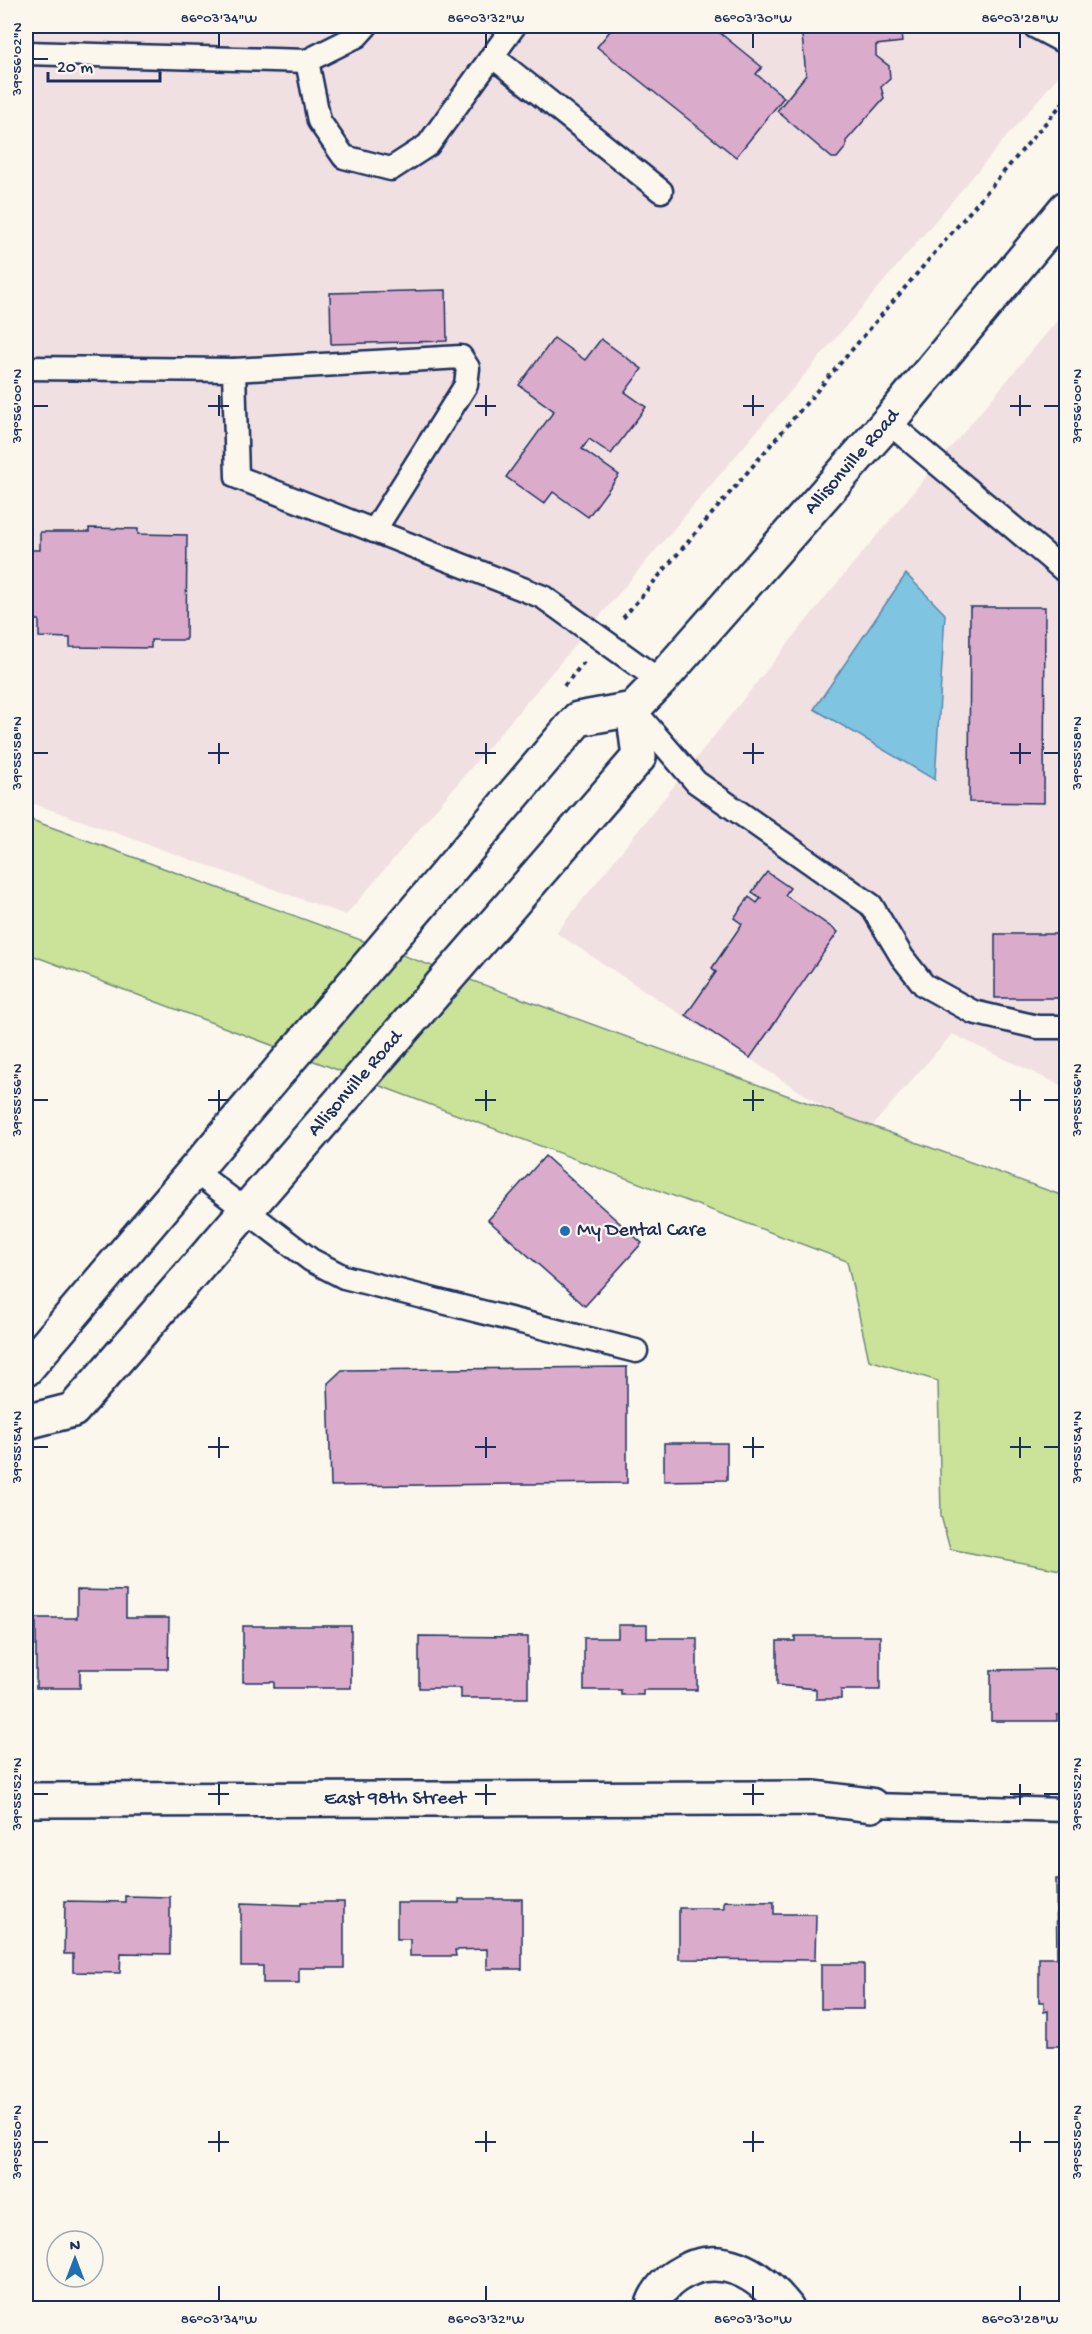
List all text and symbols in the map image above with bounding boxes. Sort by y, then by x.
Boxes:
text: 86°03'34"W [181,10,258,28]
text: 86°03'32"W [448,10,525,28]
text: 86°03'30"W [714,10,792,28]
text: 86°03'28"W [981,10,1059,28]
text: 39°56'02"N [9,22,27,97]
scale bar [48,45,160,83]
text: 20 m [57,58,93,79]
text: 39°56'00"N [9,369,27,444]
text: 39°56'00"N [1069,369,1087,444]
street label: Allisonville Road [800,403,907,520]
text: 39°55'58"N [9,716,27,791]
text: 39°55'58"N [1069,716,1087,791]
street label: Allisonville Road [303,1024,409,1142]
text: 39°55'56"N [9,1063,27,1138]
text: 39°55'56"N [1069,1063,1087,1138]
place label: My Dental Care [577,1220,707,1243]
marker: My Dental Care [558,1224,572,1238]
text: 39°55'54"N [9,1410,27,1484]
text: 39°55'54"N [1069,1410,1087,1484]
text: 39°55'52"N [9,1757,27,1831]
text: 39°55'52"N [1069,1757,1087,1831]
street label: East 98th Street [324,1787,468,1811]
text: 39°55'50"N [9,2105,27,2180]
text: 39°55'50"N [1069,2105,1087,2180]
north arrow [45,2229,105,2289]
text: N [70,2238,81,2257]
text: 86°03'34"W [181,2311,258,2329]
text: 86°03'32"W [448,2311,525,2329]
text: 86°03'30"W [714,2311,792,2329]
text: 86°03'28"W [981,2311,1059,2329]

